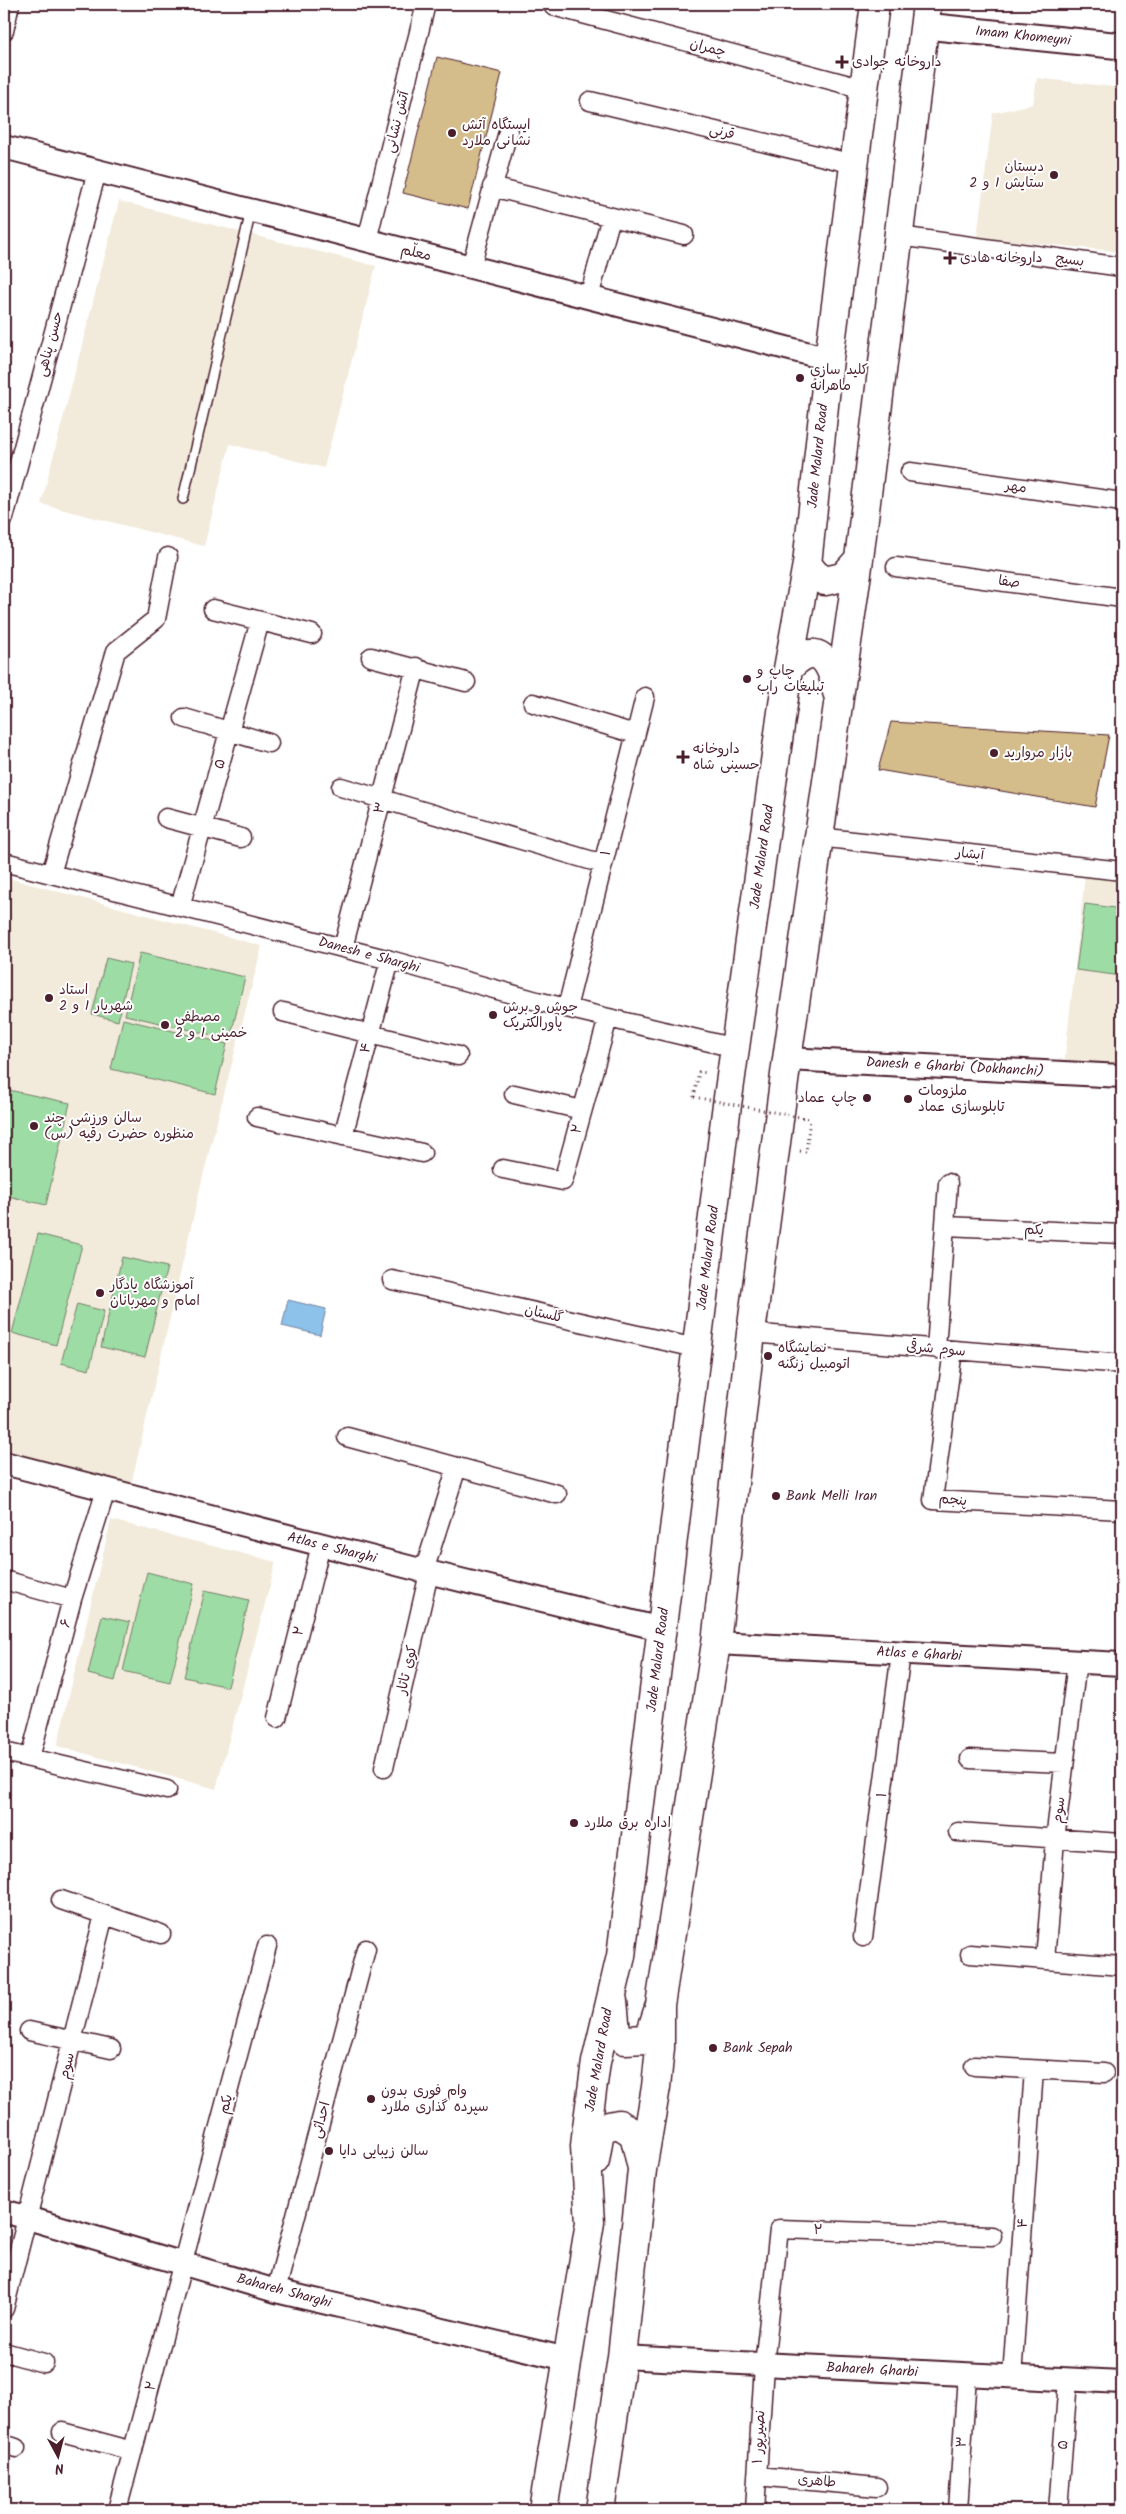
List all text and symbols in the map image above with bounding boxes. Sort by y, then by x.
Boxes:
street label: Imam Khomeyni [974,20,1072,52]
street label: چمران [688,33,728,63]
place label: داروخانه جوادی [852,51,941,73]
marker: داروخانه جوادی [836,56,848,68]
street label: آتش نشانی [379,88,415,155]
place label: ایستگاه آتش نشانی ملارد [462,114,531,152]
street label: قرنی [707,118,737,146]
marker: ایستگاه آتش نشانی ملارد [446,127,458,139]
place label: دبستان ستایش 1 و 2 [969,156,1044,194]
marker: دبستان ستایش 1 و 2 [1048,169,1060,181]
street label: معلّم [398,239,434,267]
place label: داروخانه هادی [960,247,1042,269]
street label: بسیج [1054,247,1086,273]
marker: داروخانه هادی [944,252,956,264]
street label: حسن پناهی [31,309,69,379]
place label: کلید سازی ماهرانه [810,359,868,397]
marker: کلید سازی ماهرانه [794,372,806,384]
street label: Jade Malard Road [802,402,835,509]
street label: مهر [1003,474,1028,499]
street label: صفا [997,570,1021,594]
place label: چاپ و تبلیغات راب [756,660,825,698]
marker: چاپ و تبلیغات راب [741,673,753,685]
place label: داروخانه حسینی شاه [693,738,760,776]
place label: بازار مروارید [1004,742,1072,764]
marker: بازار مروارید [988,747,1000,759]
marker: داروخانه حسینی شاه [677,751,689,763]
street label: ۵ [208,756,232,772]
street label: ۳ [368,800,392,816]
street label: Jade Malard Road [744,803,780,910]
street label: آبشار [954,841,986,866]
street label: ۱ [595,848,617,858]
street label: Danesh e Sharghi [316,931,423,979]
place label: استاد شهریار 1 و 2 [59,979,133,1017]
marker: استاد شهریار 1 و 2 [43,992,55,1004]
place label: جوش و برش پاورالکتریک [503,996,578,1034]
place label: مصطفی خمینی 1 و 2 [175,1006,247,1044]
marker: جوش و برش پاورالکتریک [487,1009,499,1021]
marker: مصطفی خمینی 1 و 2 [159,1019,171,1031]
street label: ۴ [354,1040,378,1056]
street label: Danesh e Gharbi (Dokhanchi) [865,1051,1045,1083]
place label: ملزومات تابلوسازی عماد [918,1080,1006,1118]
place label: چاپ عماد [798,1087,857,1109]
marker: چاپ عماد [861,1092,873,1104]
marker: ملزومات تابلوسازی عماد [902,1093,914,1105]
place label: سالن ورزشی چند منظوره حضرت رقیه (س) [44,1107,194,1145]
marker: سالن ورزشی چند منظوره حضرت رقیه (س) [28,1120,40,1132]
street label: ۲ [565,1122,589,1136]
street label: Jade Malard Road [691,1204,725,1311]
street label: یکم [1024,1218,1044,1242]
place label: آموزشگاه یادگار امام و مهربانان [109,1274,200,1312]
marker: آموزشگاه یادگار امام و مهربانان [94,1287,106,1299]
street label: گلستان [522,1299,566,1329]
street label: سوم شرقی [905,1335,967,1363]
place label: نمایشگاه اتومبیل زنگنه [778,1337,850,1375]
marker: نمایشگاه اتومبیل زنگنه [762,1350,774,1362]
place label: Bank Melli Iran [786,1485,877,1507]
street label: پنجم [938,1488,968,1512]
marker: Bank Melli Iran [770,1490,782,1502]
street label: Atlas e Sharghi [285,1526,379,1570]
street label: Jade Malard Road [641,1606,675,1713]
street label: ۶ [54,1616,78,1630]
street label: ۲ [287,1624,311,1638]
street label: Atlas e Gharbi [876,1641,963,1667]
street label: کوی تاتار [390,1643,423,1698]
street label: ۱ [871,1791,893,1799]
street label: سوم [1046,1795,1072,1825]
place label: اداره برق ملارد [584,1812,671,1834]
marker: اداره برق ملارد [568,1817,580,1829]
street label: Jade Malard Road [579,2005,619,2114]
place label: Bank Sepah [723,2037,793,2059]
marker: Bank Sepah [707,2042,719,2054]
street label: سوم [53,2050,81,2082]
place label: وام فوری بدون سپرده گذاری ملارد [381,2080,489,2118]
street label: یکم [213,2092,239,2116]
marker: وام فوری بدون سپرده گذاری ملارد [365,2093,377,2105]
street label: احداثی [306,2099,336,2141]
place label: سالن زیبایی دایا [339,2140,428,2162]
marker: سالن زیبایی دایا [323,2145,335,2157]
street label: ۴ [1012,2217,1034,2229]
street label: ۲ [813,2219,823,2241]
street label: Bahareh Sharghi [234,2268,334,2314]
street label: Bahareh Gharbi [826,2357,919,2383]
street label: ۲ [139,2379,163,2393]
street label: نصیرپور ۱ [747,2410,771,2464]
north arrow [32,2432,82,2482]
street label: ۳ [951,2436,973,2448]
street label: ۵ [1052,2439,1074,2451]
text: N [54,2456,65,2479]
street label: طاهری [797,2468,837,2494]

